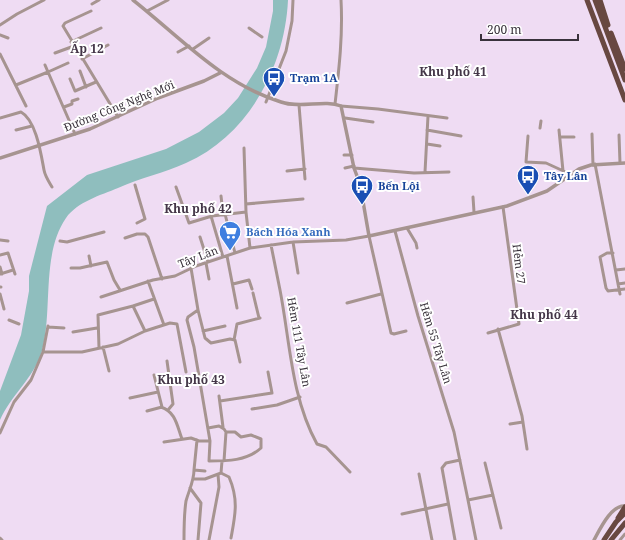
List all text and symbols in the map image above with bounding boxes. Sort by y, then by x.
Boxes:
scale bar [481,16,578,42]
text: 200 m [487,21,522,38]
district label: Ấp 12 [70,40,104,57]
district label: Khu phố 41 [419,63,487,80]
bus stop icon: Trạm 1A [261,65,287,98]
place label: Trạm 1A [290,70,338,85]
street label: Đường Công Nghệ Mới [61,76,177,135]
bus stop icon: Tây Lân [515,163,541,196]
place label: Tây Lân [544,168,588,183]
bus stop icon: Bến Lội [349,173,375,206]
place label: Bến Lội [378,178,420,193]
district label: Khu phố 42 [164,200,232,217]
supermarket icon: Bách Hóa Xanh [217,219,243,252]
place label: Bách Hóa Xanh [246,224,331,239]
street label: Tây Lân [176,242,220,271]
street label: Hẻm 27 [510,243,529,285]
street label: Hẻm 111 Tây Lân [284,296,315,388]
street label: Hẻm 55 Tây Lân [417,300,456,386]
district label: Khu phố 44 [510,306,578,323]
district label: Khu phố 43 [157,371,225,388]

